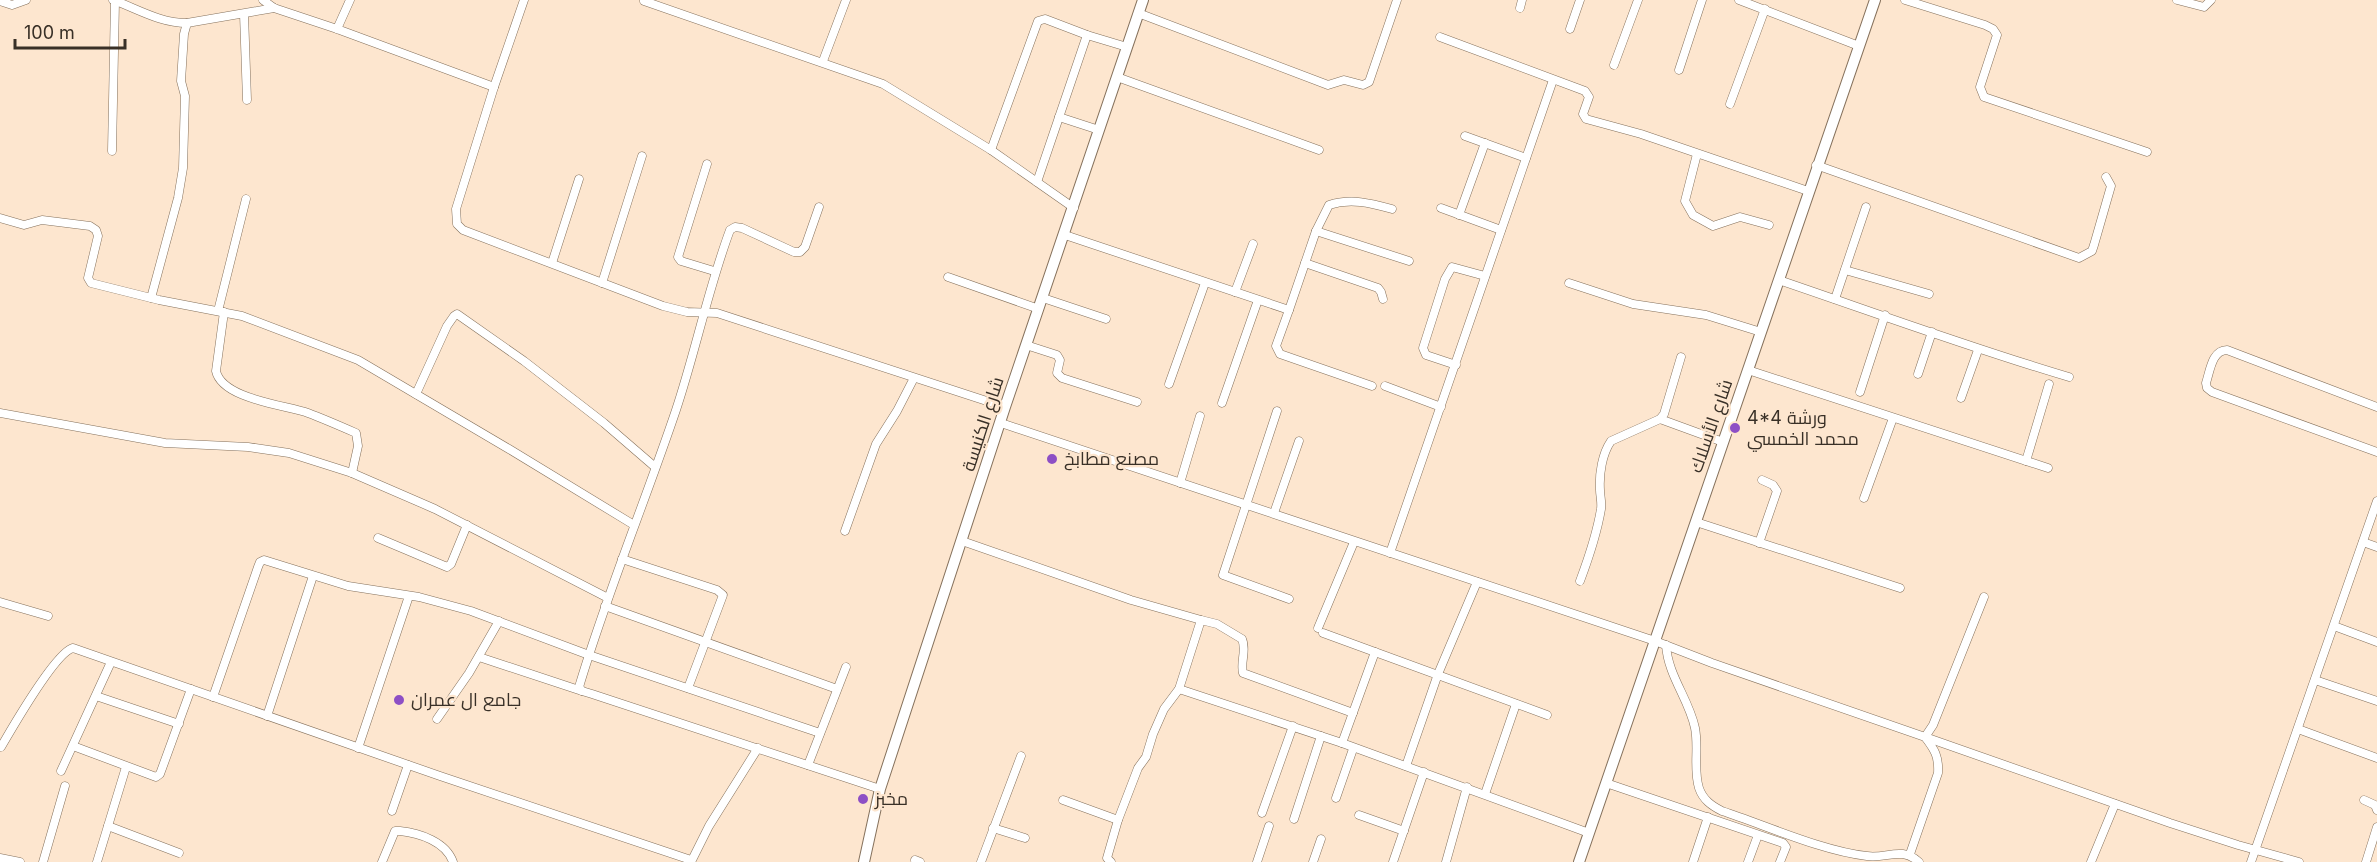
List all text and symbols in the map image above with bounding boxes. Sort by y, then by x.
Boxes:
scale bar [15,12,124,50]
text: 100 m [24,22,75,43]
street label: شارع الكنيسة [957,374,1010,474]
street label: شارع الأسلاك [1685,376,1738,476]
place label: 4*4 ورشة محمد الخمسي [1747,407,1859,452]
marker: 4*4 ورشة محمد الخمسي [1728,421,1742,435]
place label: مصنع مطابخ [1064,448,1159,471]
marker: مصنع مطابخ [1045,452,1059,466]
place label: جامع ال عمران [411,689,521,712]
marker: جامع ال عمران [392,693,406,707]
place label: مخبز [874,788,908,810]
marker: مخبز [856,792,870,806]

